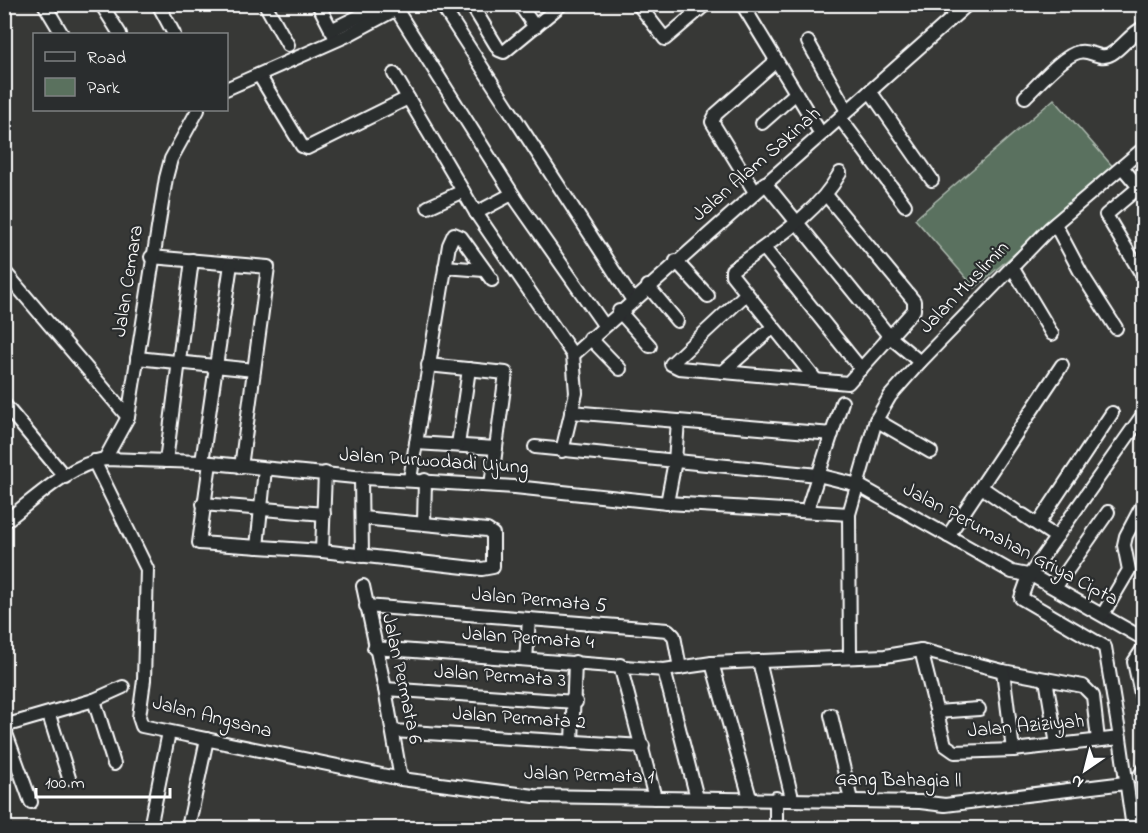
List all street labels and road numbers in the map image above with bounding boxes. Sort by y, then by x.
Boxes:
street label: Jalan Alam Sakinah [686,101,828,229]
street label: Jalan Cemara [106,223,152,339]
street label: Jalan Muslimin [913,235,1017,341]
street label: Jalan Purwodadi Ujung [338,441,530,484]
street label: Jalan Perumahan Griya Cipta [897,476,1123,614]
street label: Jalan Permata 5 [470,581,608,621]
street label: Jalan Permata 6 [373,611,429,747]
street label: Jalan Permata 4 [461,620,595,658]
street label: Jalan Permata 3 [433,658,567,696]
street label: Jalan Angsana [149,689,275,748]
street label: Jalan Permata 2 [451,700,587,738]
street label: Jalan Aziziyah [966,707,1086,747]
street label: Jalan Permata 1 [523,759,655,793]
street label: Gang Bahagia ll [834,765,962,798]

